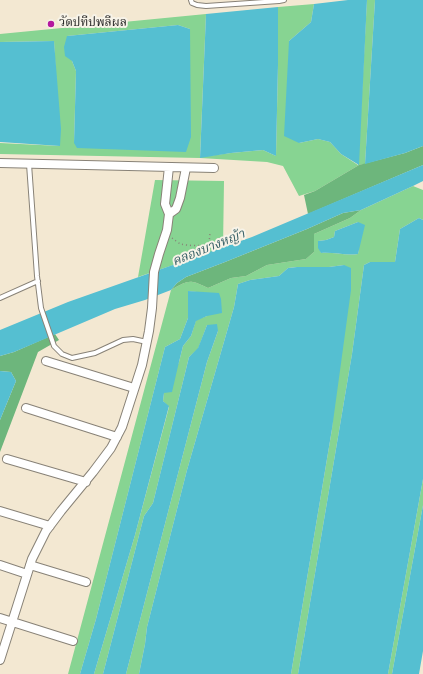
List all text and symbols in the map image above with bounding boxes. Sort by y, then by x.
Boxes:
place label: วัดปทีปพลีผล [59,17,127,31]
marker: วัดปทีปพลีผล [46,19,56,29]
water label: คลองบางหญ้า [170,227,248,271]

